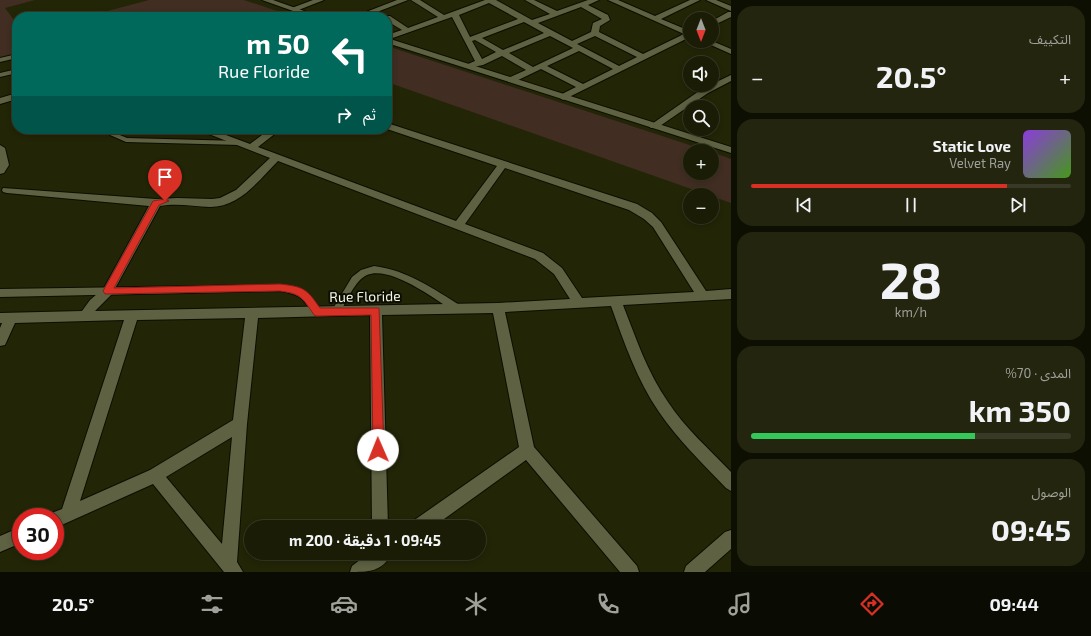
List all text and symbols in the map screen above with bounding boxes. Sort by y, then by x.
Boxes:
north arrow [683,12,719,48]
map controls [683,12,719,224]
text: 50 m [246,26,310,60]
icon: left [324,28,376,80]
text: التكييف [1029,31,1071,47]
button: sound [683,56,719,92]
text: 20.5° [876,58,947,94]
text: Rue Floride [218,60,310,82]
text: − [751,64,764,90]
text: + [1059,64,1071,90]
button: search [683,100,719,136]
icon: right [333,104,355,126]
text: ثم [363,105,376,123]
text: Static Love [933,137,1011,155]
button: + [683,144,719,180]
text: Velvet Ray [949,155,1011,171]
pin [148,160,182,201]
icon: arrive [154,166,176,188]
button: − [683,188,719,224]
icon: previous [793,194,815,216]
icon: pause [900,194,922,216]
icon: next [1007,194,1029,216]
text: 28 [880,247,942,309]
street label: Rue Floride [329,287,401,305]
text: km/h [895,304,927,320]
text: المدى · 70% [1005,365,1071,381]
text: 350 km [969,392,1071,428]
position arrow [357,429,399,471]
text: الوصول [1031,484,1071,500]
speed limit sign: 30 [12,508,64,560]
text: 09:45 [991,511,1071,547]
text: 09:45 · 1 دقيقة · 200 m [289,531,441,549]
icon: filters [198,590,226,618]
icon: car [330,590,358,618]
icon: climate [462,590,490,618]
icon: phone [594,590,622,618]
icon: music [726,590,754,618]
icon: directions [858,590,886,618]
text: 20.5° [52,593,94,615]
text: 09:44 [990,593,1039,615]

